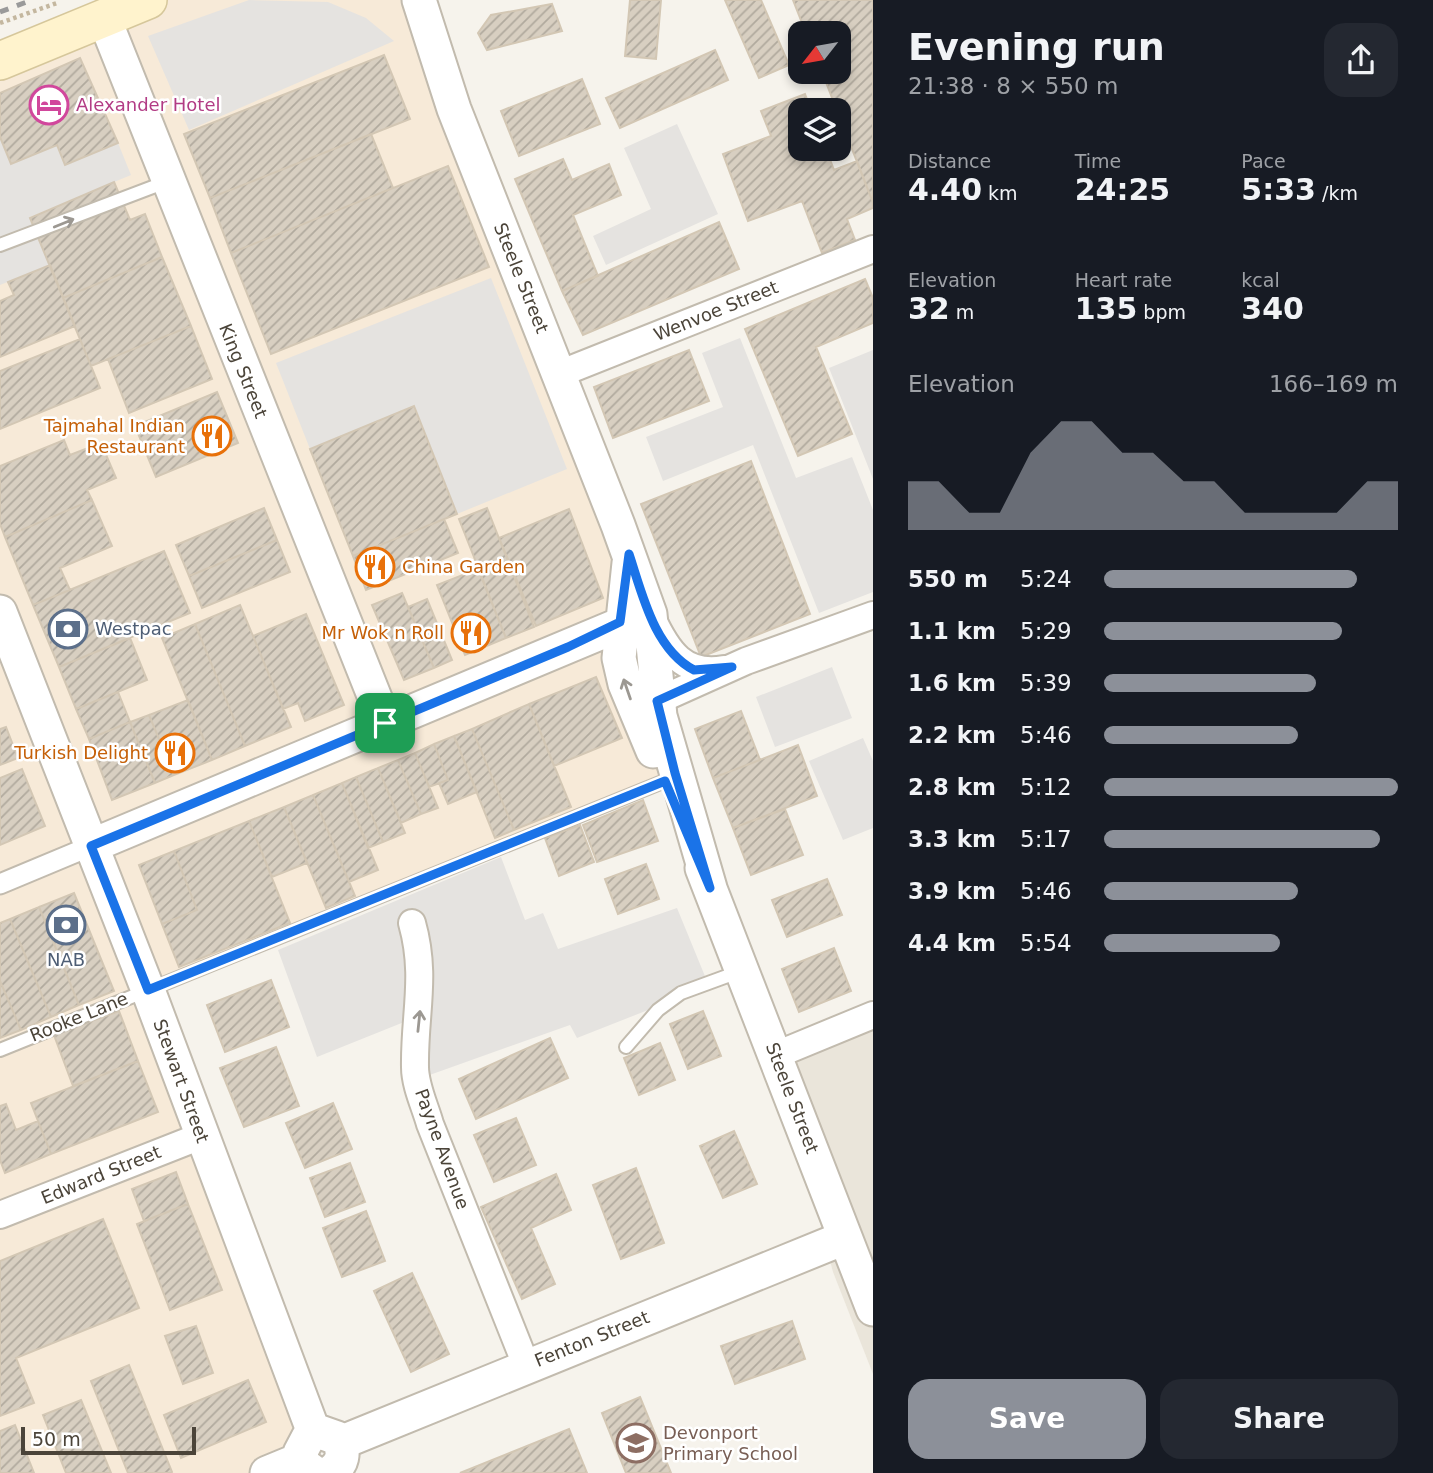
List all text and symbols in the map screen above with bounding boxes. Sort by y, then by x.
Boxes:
north arrow [788,21,850,84]
map controls [788,21,851,161]
button: share [1324,23,1398,97]
text: Evening run [908,25,1165,69]
text: 21:38 · 8 × 550 m [908,73,1118,99]
hotel icon: Alexander Hotel [28,84,70,126]
place label: Alexander Hotel [76,94,220,115]
button: layers [788,98,851,161]
text: Distance [908,150,991,172]
text: Time [1075,150,1121,172]
text: Pace [1241,150,1286,172]
text: 4.40 [908,172,982,207]
text: 24:25 [1075,172,1170,207]
text: 5:33 [1241,172,1316,207]
text: km [982,182,1018,204]
text: /km [1316,182,1358,204]
one-way arrow [53,216,75,229]
street label: Steele Street [490,220,553,336]
text: Elevation [908,269,996,291]
text: Heart rate [1075,269,1172,291]
text: kcal [1241,269,1280,291]
street label: Wenvoe Street [651,276,781,345]
text: 32 [908,291,950,326]
text: 135 [1075,291,1137,326]
text: 340 [1241,291,1304,326]
text: m [950,301,974,323]
text: bpm [1137,301,1186,323]
street label: King Street [215,320,272,421]
text: Elevation [908,371,1015,397]
text: 166–169 m [1269,371,1398,397]
place label: Tajmahal Indian Restaurant [43,415,185,457]
restaurant icon: Tajmahal Indian Restaurant [191,415,233,457]
restaurant icon: China Garden [354,546,396,588]
place label: China Garden [402,556,525,577]
text: 550 m [908,566,988,592]
text: 5:24 [1020,566,1072,592]
bank icon: Westpac [47,608,89,650]
restaurant icon: Mr Wok n Roll [450,612,492,654]
place label: Westpac [95,618,172,639]
text: 1.1 km [908,618,996,644]
text: 5:29 [1020,618,1072,644]
place label: Mr Wok n Roll [322,622,444,643]
text: 1.6 km [908,670,996,696]
text: 5:39 [1020,670,1072,696]
one-way arrow [620,678,632,700]
pin [355,693,415,753]
icon: arrive [366,704,404,742]
text: 2.2 km [908,722,996,748]
text: 5:46 [1020,722,1072,748]
restaurant icon: Turkish Delight [154,732,196,774]
place label: Turkish Delight [13,742,148,763]
text: 2.8 km [908,774,996,800]
text: 5:12 [1020,774,1072,800]
text: 3.3 km [908,826,996,852]
text: 5:17 [1020,826,1072,852]
text: 3.9 km [908,878,996,904]
text: 5:46 [1020,878,1072,904]
bank icon: NAB [45,904,87,946]
text: 4.4 km [908,930,996,956]
text: 5:54 [1020,930,1072,956]
place label: NAB [47,949,85,970]
street label: Rooke Lane [27,987,131,1046]
one-way arrow [412,1010,425,1033]
street label: Stewart Street [149,1016,214,1146]
street label: Steele Street [762,1039,823,1156]
street label: Payne Avenue [411,1086,474,1212]
street label: Edward Street [38,1141,164,1208]
street label: Fenton Street [531,1306,652,1371]
button: Save [908,1379,1146,1459]
button: Share [1160,1379,1398,1459]
school or university icon: Devonport Primary School [615,1422,657,1464]
place label: Devonport Primary School [663,1422,798,1464]
scale bar [21,1424,196,1456]
text: 50 m [32,1428,81,1450]

